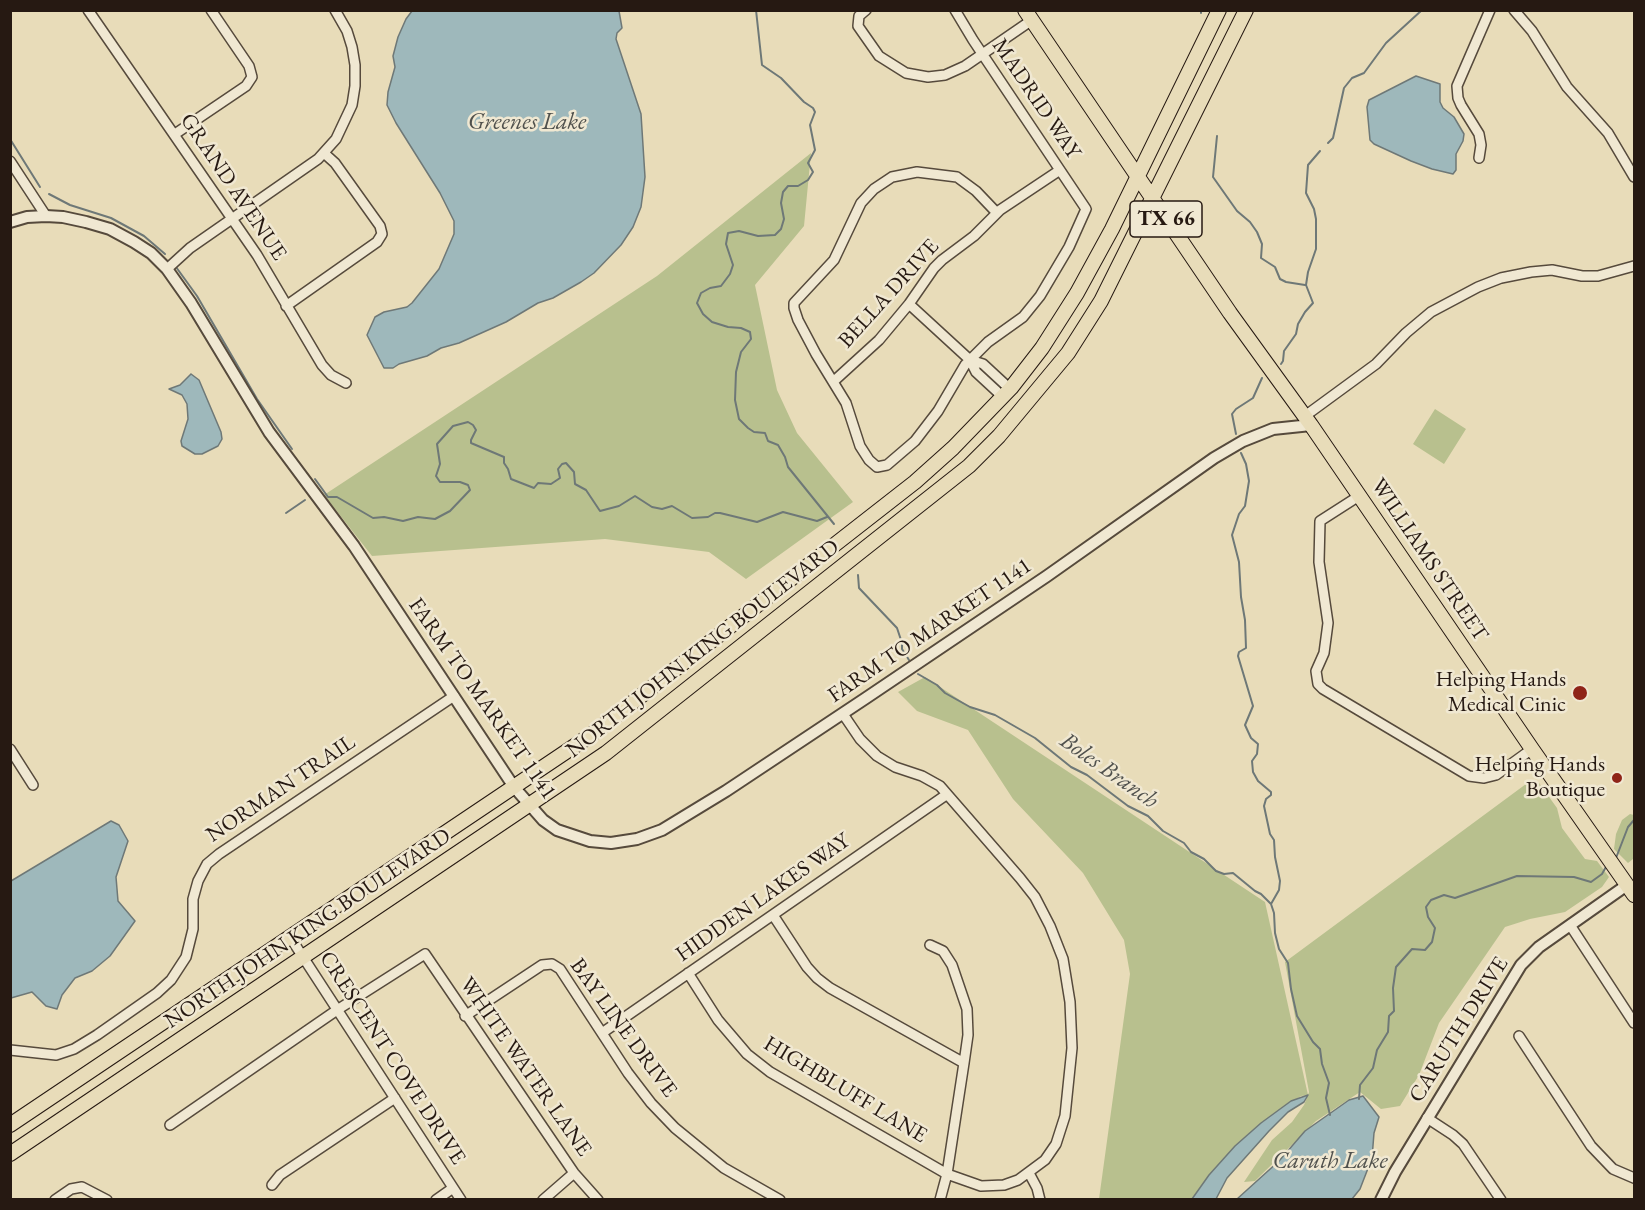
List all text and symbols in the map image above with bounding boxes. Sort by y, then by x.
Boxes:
street label: MADRID WAY [986,34,1086,164]
street label: GRAND AVENUE [174,108,292,266]
water label: Greenes Lake [468,108,586,136]
road number: TX 66 [1130,201,1202,237]
street label: BELLA DRIVE [833,234,945,354]
street label: WILLIAMS STREET [1365,474,1493,646]
street label: NORTH JOHN KING BOULEVARD [561,534,845,764]
street label: FARM TO MARKET 1141 [823,553,1037,709]
street label: FARM TO MARKET 1141 [402,593,562,805]
place label: Helping Hands Medical Cinic [1435,667,1566,718]
marker: Helping Hands Medical Cinic [1571,684,1589,702]
water label: Boles Branch [1054,727,1164,815]
street label: NORMAN TRAIL [202,730,360,848]
place label: Helping Hands Boutique [1474,752,1605,804]
marker: Helping Hands Boutique [1610,771,1624,785]
street label: NORTH JOHN KING BOULEVARD [160,823,456,1035]
street label: HIDDEN LAKES WAY [671,828,855,968]
street label: CRESCENT COVE DRIVE [313,947,471,1169]
street label: CARUTH DRIVE [1404,952,1514,1108]
street label: BAY LINE DRIVE [564,953,682,1103]
street label: WHITE WATER LANE [453,972,597,1162]
street label: HIGHBLUFF LANE [758,1031,932,1149]
water label: Caruth Lake [1272,1147,1388,1175]

